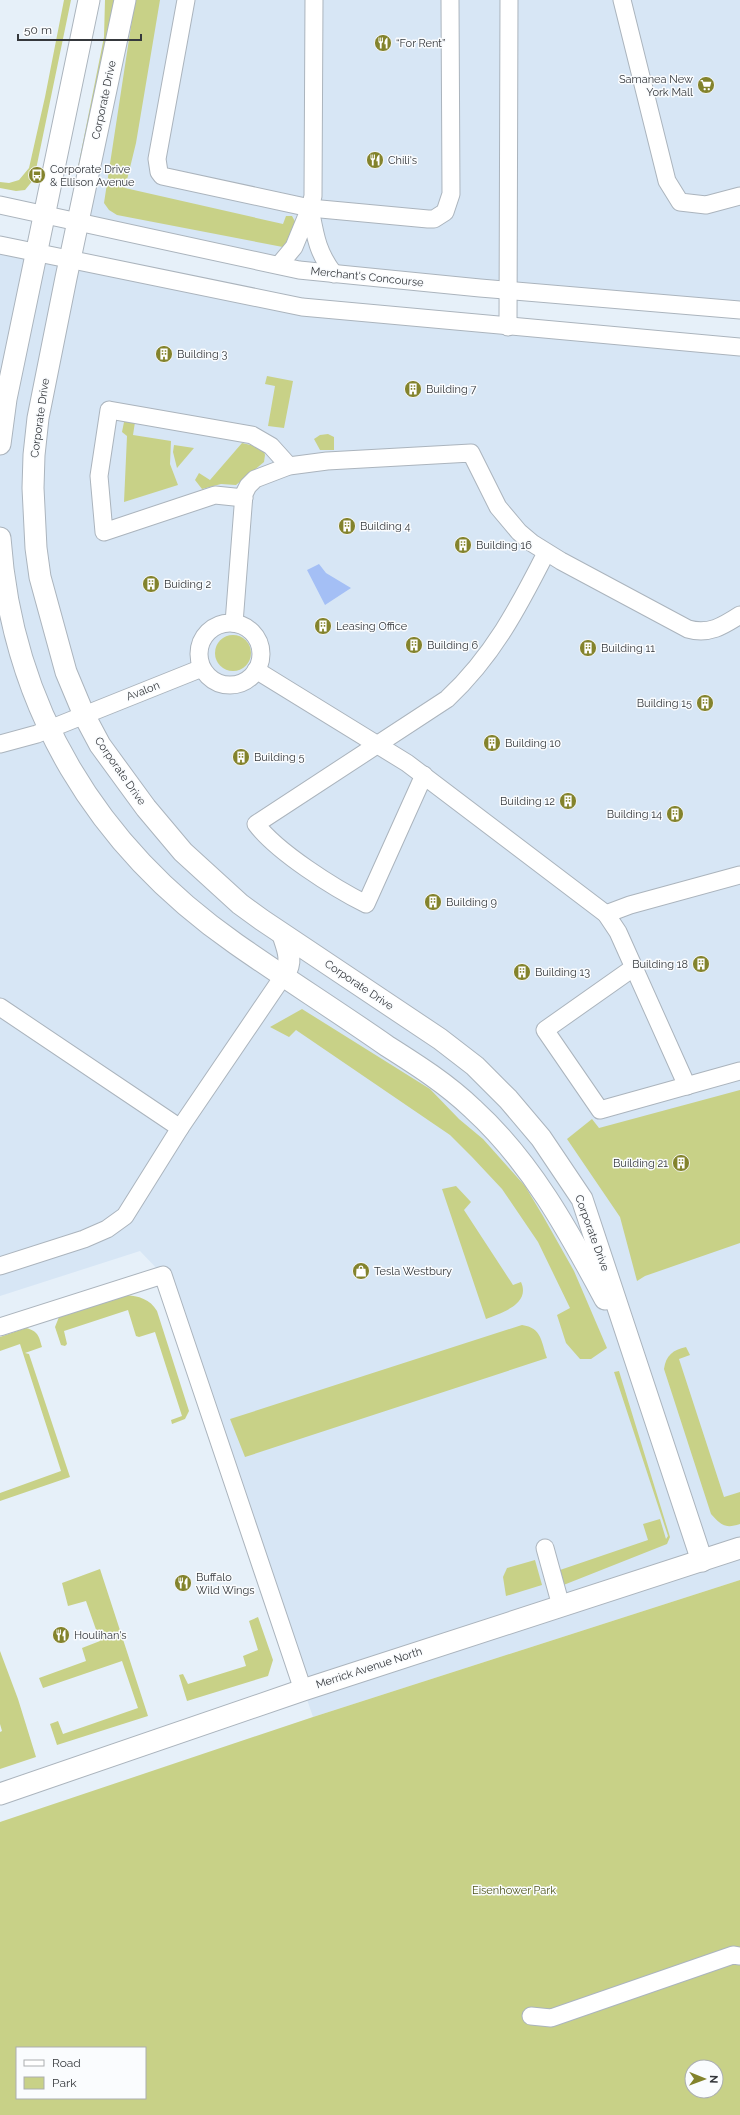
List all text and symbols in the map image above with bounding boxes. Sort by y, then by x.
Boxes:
scale bar [18,16,141,42]
text: 50 m [24,23,52,37]
restaurant icon: “For Rent” [373,33,393,53]
place label: “For Rent” [396,37,445,50]
street label: Corporate Drive [89,59,119,141]
place label: Samanea New York Mall [619,73,693,99]
supermarket icon: Samanea New York Mall [696,75,716,95]
restaurant icon: Chili's [365,150,385,170]
place label: Chili's [388,154,417,167]
place label: Corporate Drive & Ellison Avenue [50,163,135,189]
bus stop icon: Corporate Drive & Ellison Avenue [27,165,47,185]
street label: Merchant's Concourse [310,265,425,289]
building icon: Building 3 [154,344,174,364]
place label: Building 3 [177,348,228,361]
street label: Corporate Drive [28,377,52,459]
building icon: Building 7 [403,379,423,399]
place label: Building 7 [426,383,477,396]
building icon: Building 4 [337,516,357,536]
place label: Building 4 [360,520,411,533]
building icon: Building 16 [453,535,473,555]
place label: Building 16 [476,539,532,552]
building icon: Buiding 2 [141,574,161,594]
place label: Buiding 2 [164,578,212,591]
building icon: Leasing Office [313,616,333,636]
place label: Leasing Office [336,620,408,633]
building icon: Building 6 [404,635,424,655]
building icon: Building 11 [578,638,598,658]
place label: Building 6 [427,639,479,652]
place label: Building 11 [601,642,655,655]
street label: Avalon [124,679,162,703]
building icon: Building 15 [695,693,715,713]
place label: Building 15 [637,697,692,710]
building icon: Building 10 [482,733,502,753]
street label: Corporate Drive [92,734,149,808]
place label: Building 10 [505,737,561,750]
building icon: Building 5 [231,747,251,767]
place label: Building 5 [254,751,305,764]
building icon: Building 12 [558,791,578,811]
place label: Building 12 [500,795,555,808]
building icon: Building 14 [665,804,685,824]
place label: Building 14 [607,808,662,821]
building icon: Building 9 [423,892,443,912]
place label: Building 9 [446,896,497,909]
building icon: Building 18 [691,954,711,974]
street label: Corporate Drive [322,957,396,1013]
place label: Building 18 [632,958,688,971]
building icon: Building 13 [512,962,532,982]
place label: Building 13 [535,966,590,979]
building icon: Building 21 [671,1153,691,1173]
place label: Building 21 [613,1157,668,1170]
street label: Corporate Drive [572,1193,612,1273]
shop icon: Tesla Westbury [351,1261,371,1281]
place label: Tesla Westbury [374,1265,452,1278]
place label: Buffalo Wild Wings [196,1571,255,1597]
restaurant icon: Buffalo Wild Wings [173,1573,193,1593]
restaurant icon: Houlihan's [51,1625,71,1645]
place label: Houlihan's [74,1629,127,1642]
street label: Merrick Avenue North [314,1645,424,1691]
park label: Eisenhower Park [472,1884,556,1897]
legend [16,2047,146,2099]
text: Road [52,2056,81,2070]
north arrow [684,2059,724,2099]
text: N [707,2075,720,2083]
text: Park [52,2076,77,2090]

